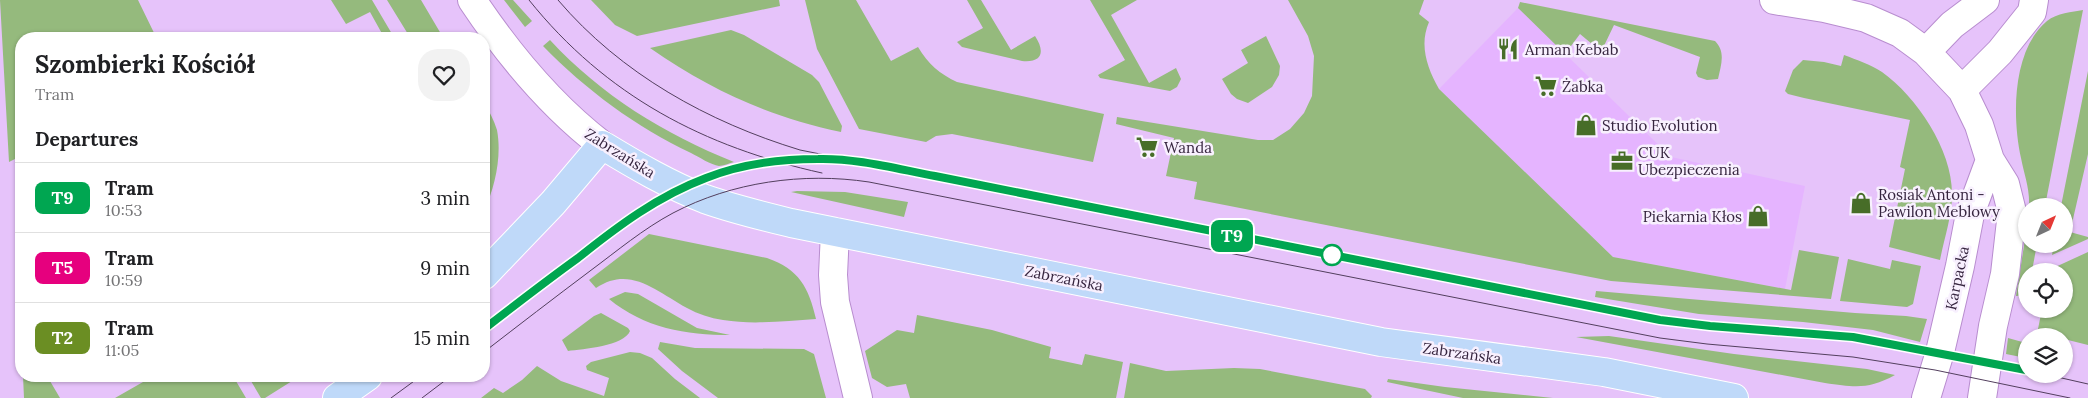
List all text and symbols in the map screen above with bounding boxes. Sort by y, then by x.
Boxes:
restaurant icon: Arman Kebab [1495,36,1521,62]
place label: Arman Kebab [1524,40,1619,59]
text: Szombierki Kościół [35,49,255,80]
button: heart [418,49,470,101]
supermarket icon: Żabka [1533,73,1559,99]
place label: Żabka [1562,77,1604,96]
text: Tram [35,84,74,104]
shop icon: Studio Evolution [1573,112,1599,138]
place label: Studio Evolution [1602,116,1718,135]
street label: Zabrzańska [581,124,659,182]
text: Departures [35,127,138,151]
supermarket icon: Wanda [1134,134,1160,160]
place label: Wanda [1164,138,1212,157]
place label: CUK Ubezpieczenia [1638,143,1740,179]
office icon: CUK Ubezpieczenia [1609,148,1635,174]
text: Tram [105,176,154,200]
place label: Rosiak Antoni - Pawilon Meblowy [1878,185,2000,221]
text: T9 [51,186,74,209]
text: 3 min [421,186,470,210]
shop icon: Rosiak Antoni - Pawilon Meblowy [1848,190,1874,216]
north arrow [2018,198,2072,252]
map controls [2018,198,2073,383]
text: 10:53 [105,200,142,220]
shop icon: Piekarnia Kłos [1745,203,1771,229]
place label: Piekarnia Kłos [1643,207,1742,226]
line badge: T9 [1210,220,1254,252]
text: T9 [1221,224,1243,247]
unlabelled marker [1321,244,1343,266]
street label: Karpacka [1941,244,1973,312]
text: Tram [105,246,154,270]
text: T5 [52,256,73,279]
text: 9 min [420,256,470,280]
street label: Zabrzańska [1023,261,1105,295]
button: locate [2018,263,2073,318]
text: 10:59 [105,270,143,290]
text: Tram [105,316,154,340]
text: T2 [52,326,73,349]
text: 15 min [414,326,470,350]
button: layers [2018,328,2073,383]
street label: Zabrzańska [1421,338,1503,368]
text: 11:05 [105,340,139,360]

